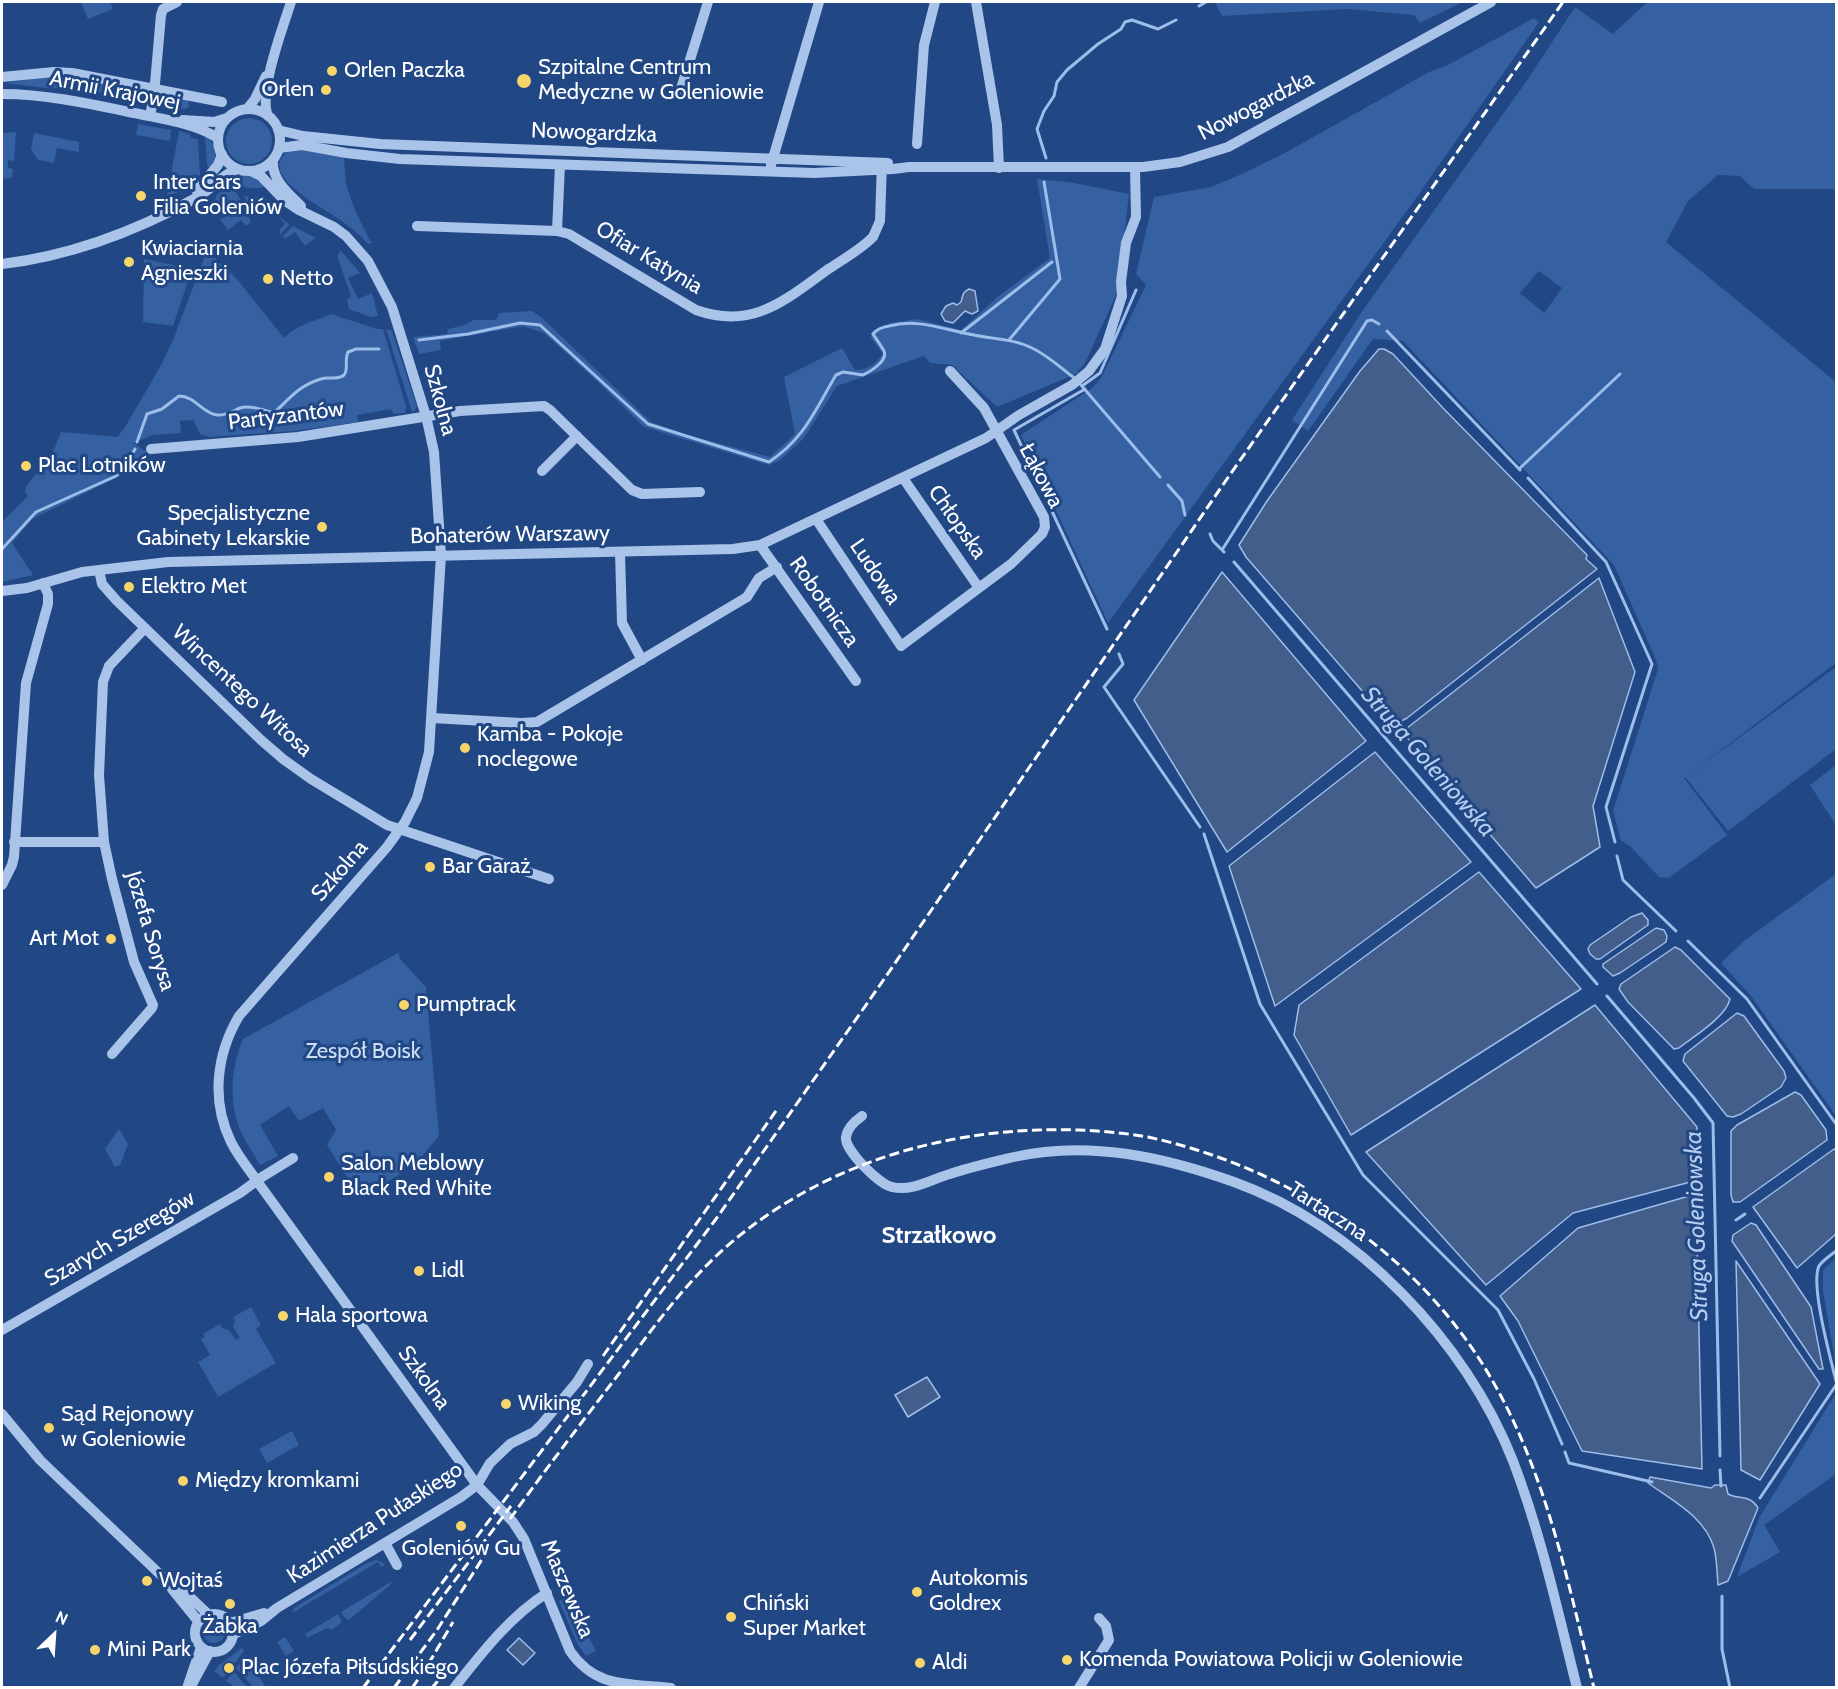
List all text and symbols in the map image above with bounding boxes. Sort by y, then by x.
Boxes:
place label: Szpitalne Centrum Medyczne w Goleniowie [538,55,764,106]
place label: Orlen Paczka [344,58,465,84]
marker: Orlen Paczka [325,64,339,78]
street label: Armii Krajowej [48,65,182,117]
street label: Nowogardzka [1194,66,1318,146]
marker: Szpitalne Centrum Medyczne w Goleniowie [515,72,533,90]
place label: Orlen [262,77,314,103]
marker: Orlen [319,83,333,97]
street label: Nowogardzka [530,118,658,148]
place label: Inter Cars Filia Goleniów [153,170,282,222]
marker: Inter Cars Filia Goleniów [134,189,148,203]
street label: Ofiar Katynia [591,216,707,300]
place label: Kwiaciarnia Agnieszki [141,236,243,288]
marker: Kwiaciarnia Agnieszki [122,255,136,269]
place label: Netto [280,266,333,292]
marker: Netto [261,272,275,286]
street label: Szkolna [418,362,462,438]
street label: Partyzantów [227,396,345,436]
street label: Łąkowa [1013,439,1069,513]
place label: Plac Lotników [38,453,166,479]
marker: Plac Lotników [19,459,33,473]
street label: Chłopska [922,480,992,564]
place label: Specjalistyczne Gabinety Lekarskie [137,501,310,552]
marker: Specjalistyczne Gabinety Lekarskie [315,520,329,534]
street label: Bohaterów Warszawy [410,520,610,550]
street label: Ludowa [844,534,906,610]
street label: Robotnicza [783,552,865,652]
place label: Elektro Met [141,574,247,600]
marker: Elektro Met [122,580,136,594]
street label: Wincentego Witosa [166,619,318,763]
water label: Struga Goleniowska [1355,681,1501,843]
place label: Kamba - Pokoje noclegowe [477,722,623,774]
marker: Kamba - Pokoje noclegowe [458,741,472,755]
street label: Szkolna [306,835,374,907]
place label: Bar Garaż [442,854,531,880]
marker: Bar Garaż [423,860,437,874]
street label: Józefa Sorysa [119,868,181,994]
place label: Art Mot [29,926,99,952]
marker: Art Mot [104,932,118,946]
place label: Pumptrack [416,992,516,1018]
marker: Pumptrack [397,998,411,1012]
park label: Zespół Boisk [305,1039,421,1065]
water label: Struga Goleniowska [1679,1131,1715,1321]
place label: Salon Meblowy Black Red White [341,1151,492,1202]
marker: Salon Meblowy Black Red White [322,1170,336,1184]
street label: Tartaczna [1283,1177,1373,1247]
street label: Szarych Szeregów [40,1185,200,1293]
district label: Strzałkowo [882,1222,996,1250]
place label: Lidl [431,1258,464,1284]
marker: Lidl [412,1264,426,1278]
place label: Hala sportowa [295,1303,428,1329]
marker: Hala sportowa [276,1309,290,1323]
street label: Szkolna [392,1341,456,1415]
place label: Wiking [518,1391,581,1417]
marker: Wiking [499,1397,513,1411]
place label: Sąd Rejonowy w Goleniowie [61,1402,194,1454]
marker: Sąd Rejonowy w Goleniowie [42,1421,56,1435]
street label: Kazimierza Pułaskiego [282,1456,468,1590]
place label: Między kromkami [195,1468,359,1494]
marker: Między kromkami [176,1474,190,1488]
marker: Goleniów Gu [454,1519,468,1533]
place label: Goleniów Gu [401,1536,521,1562]
street label: Maszewska [535,1536,599,1642]
place label: Autokomis Goldrex [929,1566,1028,1618]
place label: Wojtaś [159,1568,223,1594]
marker: Wojtaś [140,1574,154,1588]
marker: Autokomis Goldrex [910,1585,924,1599]
place label: Chiński Super Market [743,1591,866,1642]
marker: Żabka [223,1597,237,1611]
north arrow [24,1605,84,1665]
text: N [53,1607,71,1629]
marker: Chiński Super Market [724,1610,738,1624]
place label: Żabka [202,1614,258,1640]
place label: Mini Park [107,1637,191,1663]
marker: Mini Park [88,1643,102,1657]
place label: Komenda Powiatowa Policji w Goleniowie [1079,1647,1463,1673]
place label: Aldi [932,1650,967,1676]
marker: Komenda Powiatowa Policji w Goleniowie [1060,1653,1074,1667]
place label: Plac Józefa Piłsudskiego [241,1655,459,1681]
marker: Aldi [913,1656,927,1670]
marker: Plac Józefa Piłsudskiego [222,1661,236,1675]

